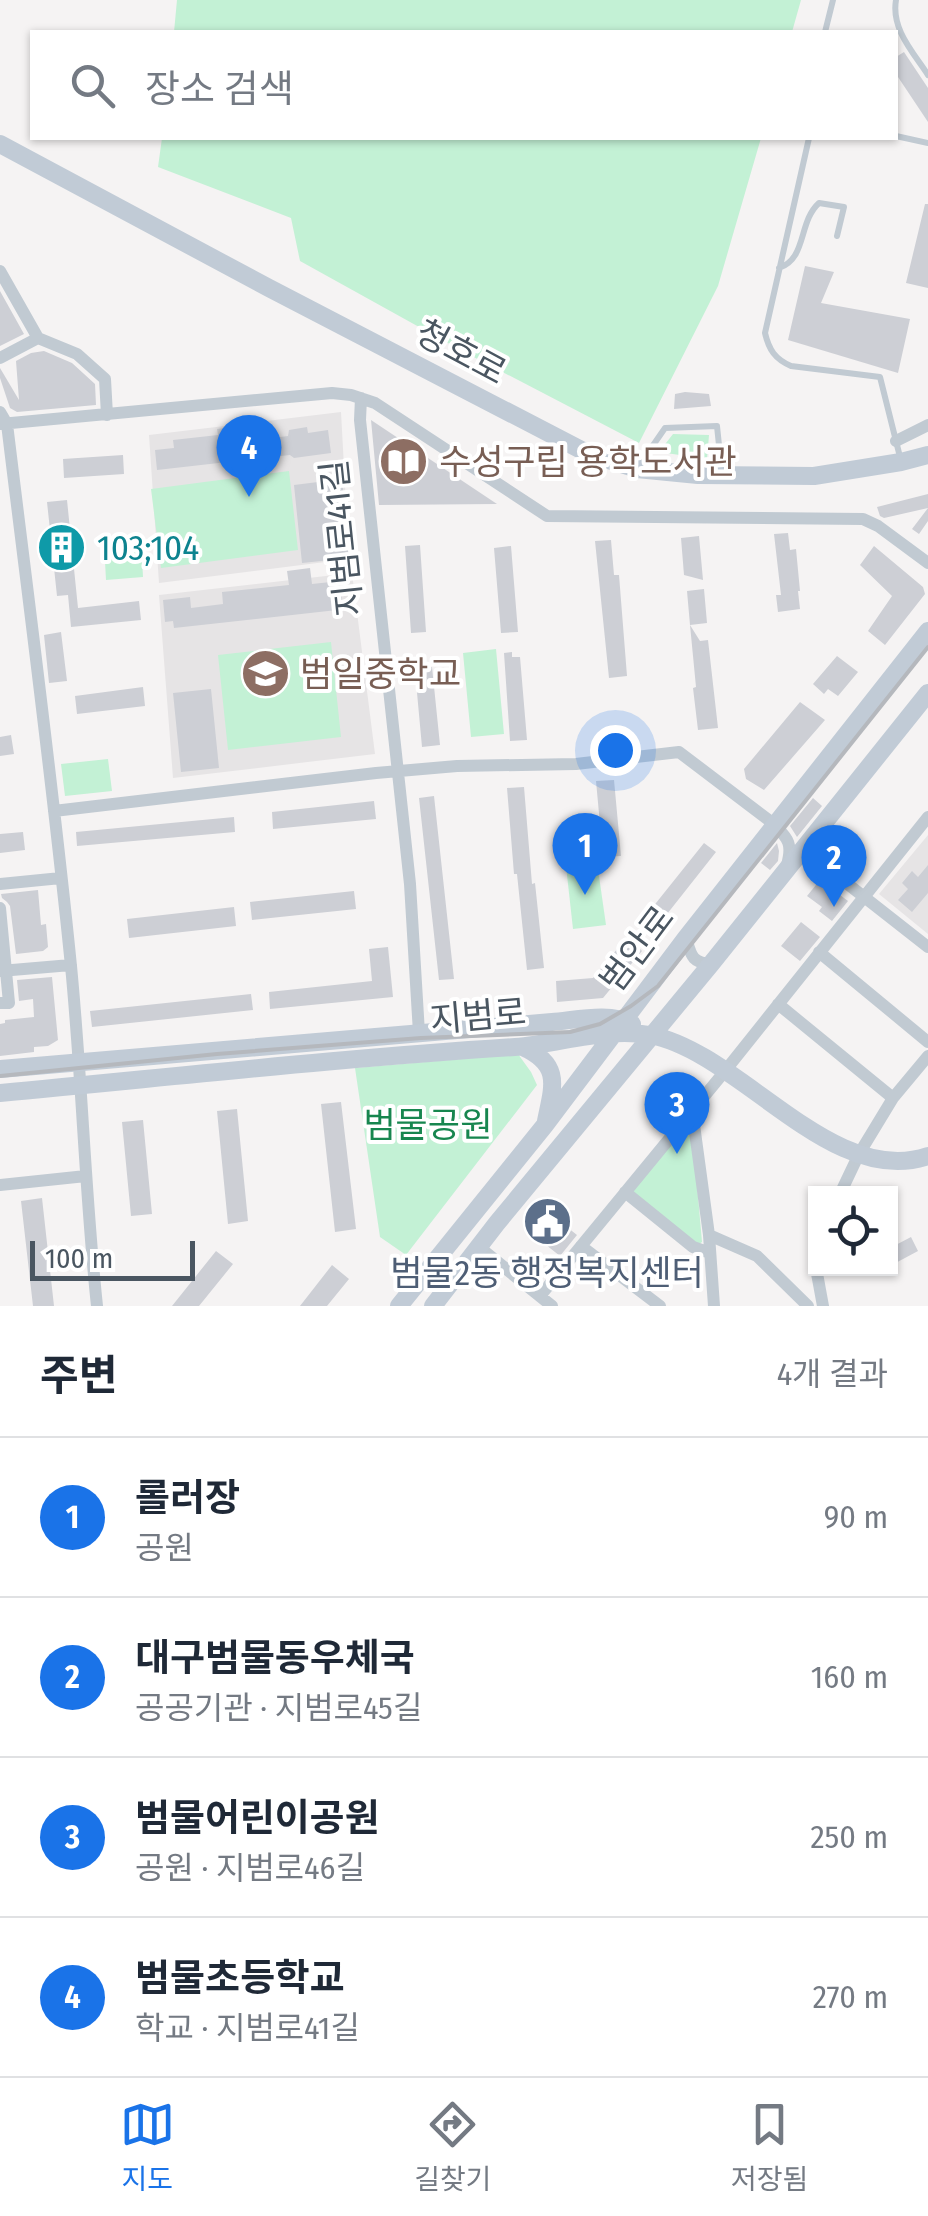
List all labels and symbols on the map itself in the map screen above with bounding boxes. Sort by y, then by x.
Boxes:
street label: 청호로 [408,311,514,393]
pin: 4 [216,414,282,497]
library icon: 수성구립 용학도서관 [378,436,430,488]
place label: 수성구립 용학도서관 [439,441,737,483]
street label: 지범로41길 [313,457,371,619]
building icon: 103;104 [36,522,88,574]
place label: 103;104 [97,527,199,569]
school or university icon: 범일중학교 [239,648,291,700]
place label: 범일중학교 [300,653,461,695]
your location [590,725,641,776]
pin: 1 [552,812,618,895]
pin: 2 [802,824,866,907]
street label: 범안로 [591,898,683,1000]
street label: 지범로 [428,991,528,1041]
pin: 3 [644,1072,710,1154]
park label: 범물공원 [364,1104,492,1146]
public building icon: 범물2동 행정복지센터 [521,1195,573,1247]
scale bar [30,1236,195,1280]
place label: 범물2동 행정복지센터 [390,1252,704,1294]

